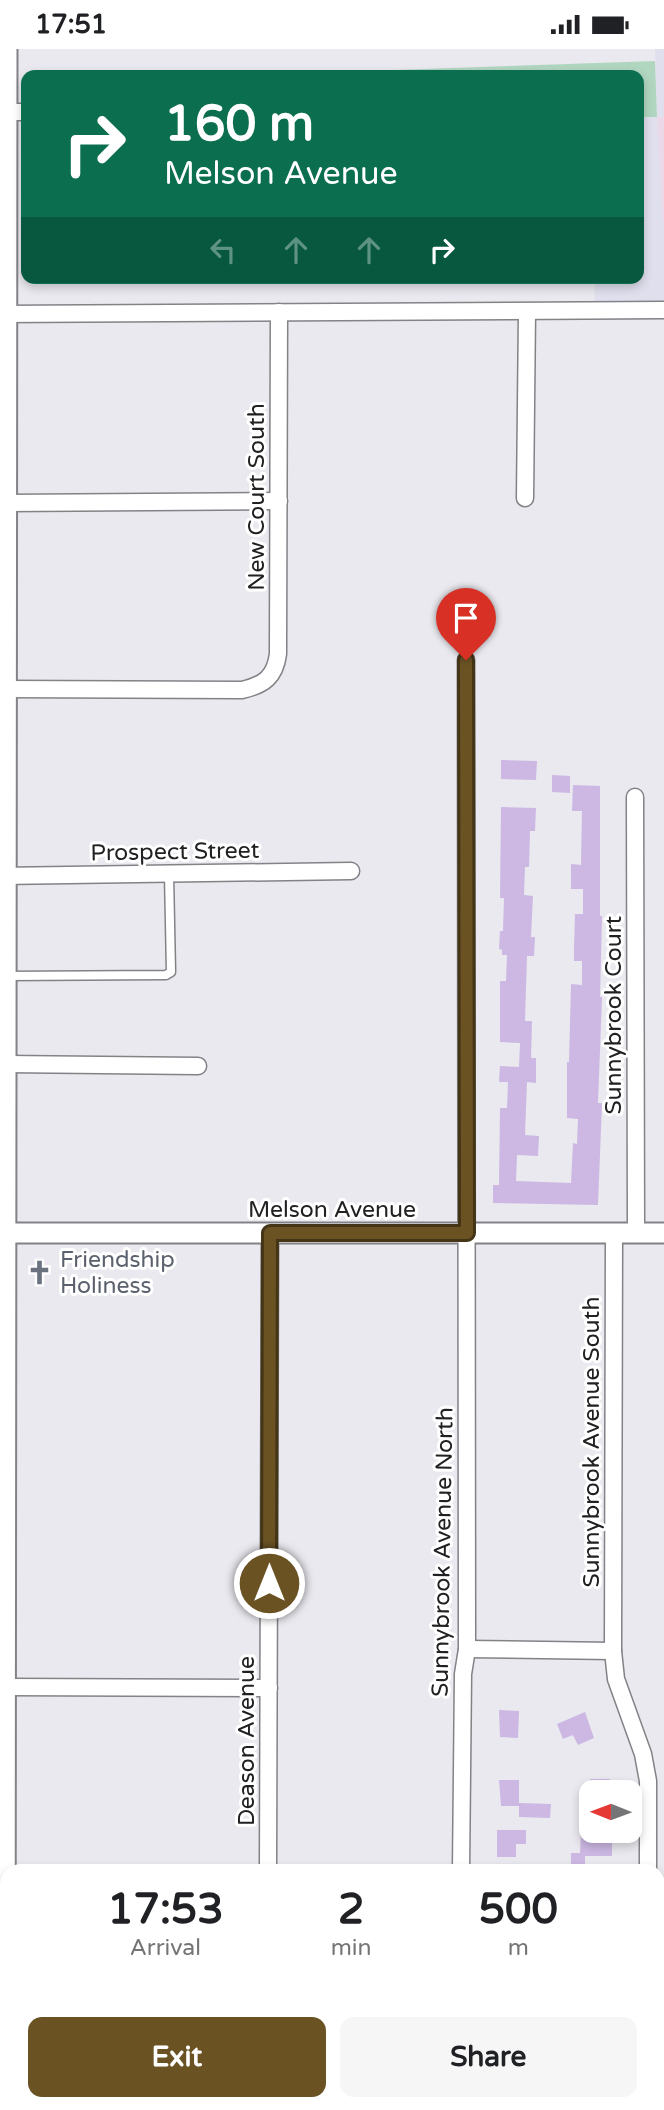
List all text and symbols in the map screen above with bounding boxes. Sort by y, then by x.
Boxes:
text: 17:51 [35,9,107,40]
text: 160 m [164,95,314,154]
icon: right [49,98,140,189]
text: Melson Avenue [164,155,398,193]
icon: left [204,231,242,269]
icon: ahead [277,231,315,269]
icon: ahead [350,231,388,269]
icon: right [423,231,461,269]
street label: New Court South [243,403,271,591]
pin [436,588,496,660]
icon: arrive [447,599,485,637]
street label: Prospect Street [90,837,260,867]
street label: Sunnybrook Court [600,915,628,1114]
street label: Melson Avenue [248,1196,416,1224]
place label: Friendship Holiness [60,1246,175,1300]
church icon: Friendship Holiness [26,1258,54,1286]
street label: Sunnybrook Avenue South [578,1297,606,1587]
street label: Sunnybrook Avenue North [426,1407,460,1697]
position arrow [232,1546,306,1620]
street label: Deason Avenue [233,1656,261,1826]
north arrow [579,1780,642,1843]
map controls [579,1780,642,1843]
text: 17:53 [107,1884,224,1935]
text: 2 [338,1884,364,1935]
text: 500 [479,1884,558,1935]
text: Arrival [130,1934,201,1962]
text: min [331,1934,372,1962]
text: m [508,1934,529,1962]
button: Exit [28,2017,326,2097]
button: Share [340,2017,637,2097]

